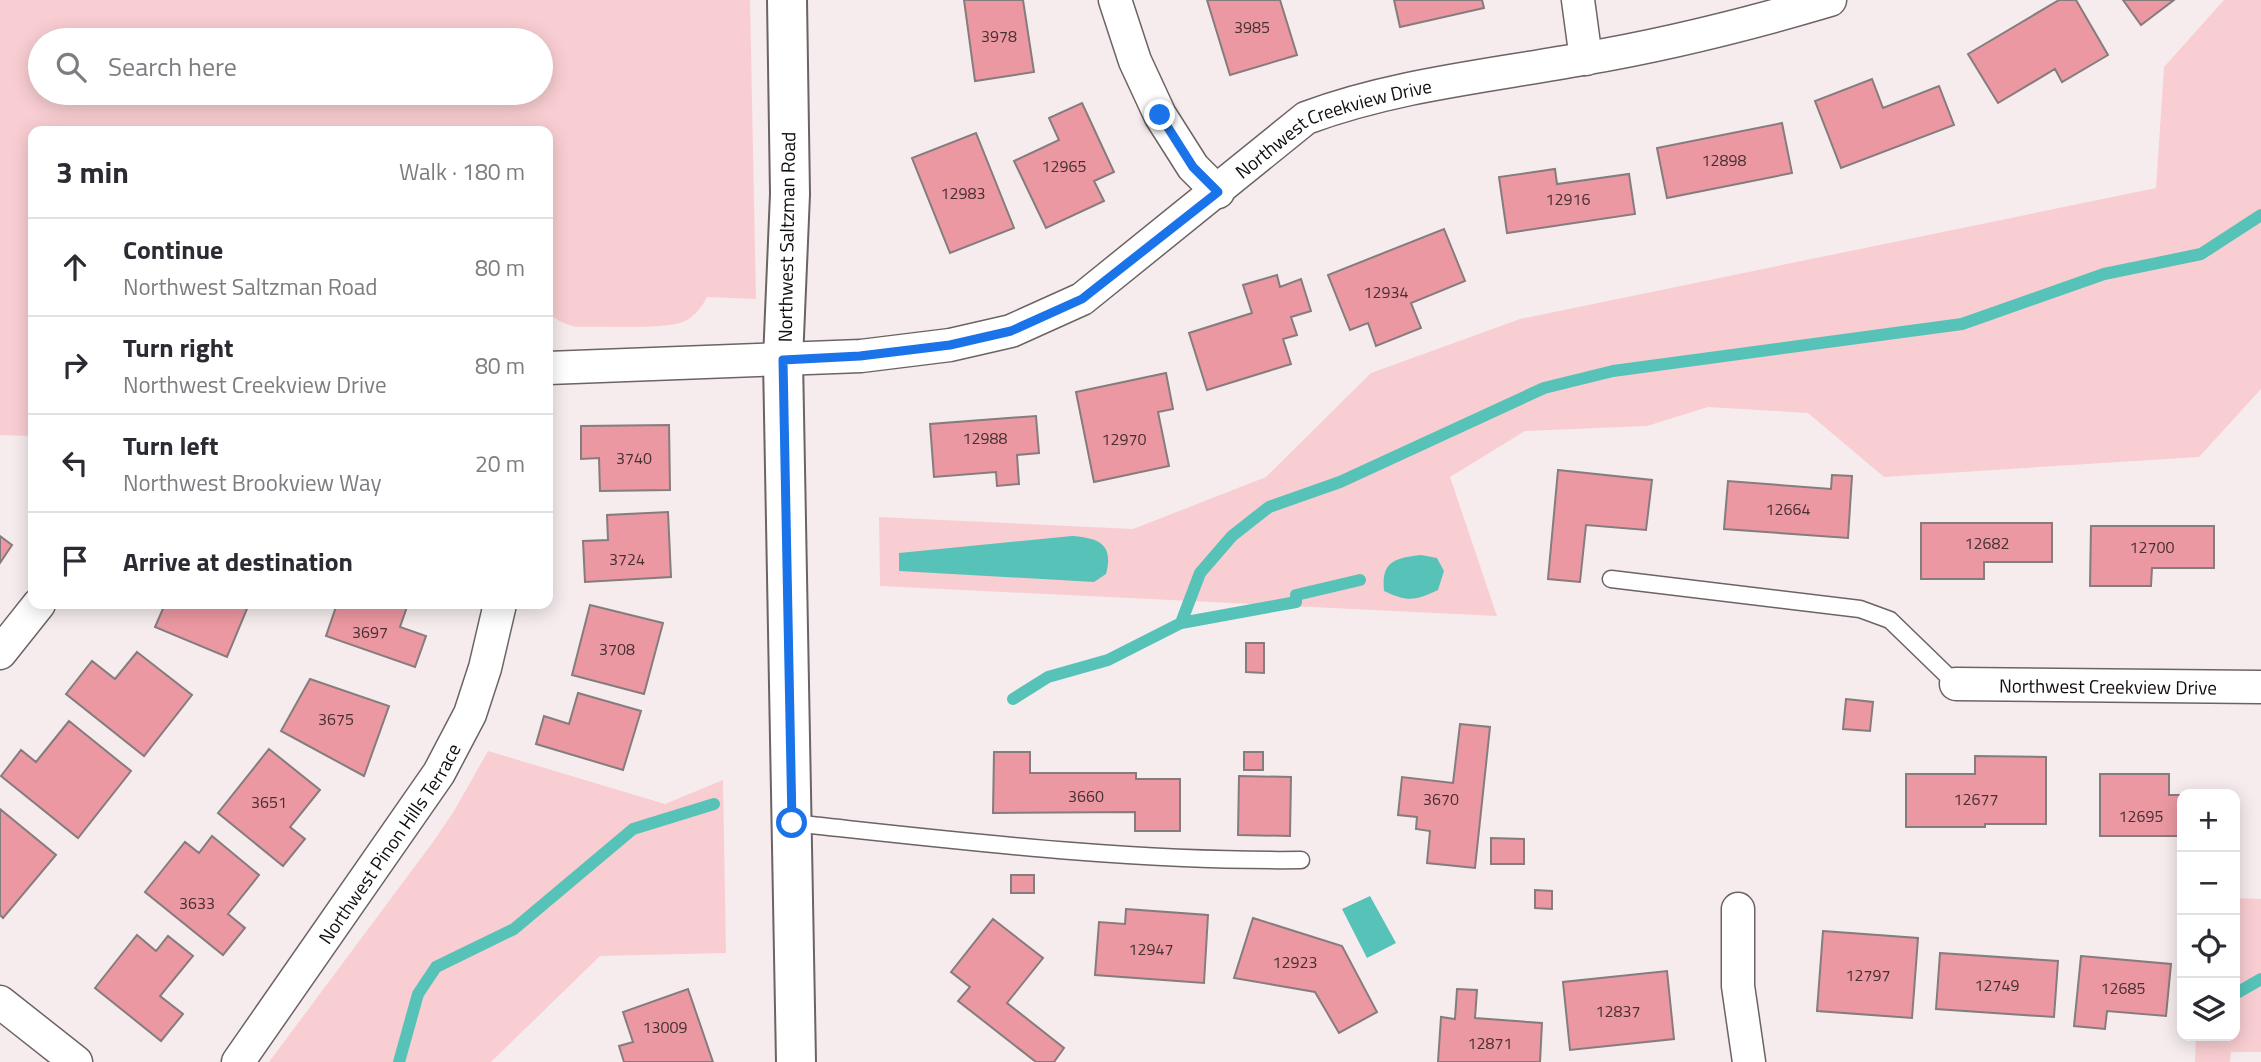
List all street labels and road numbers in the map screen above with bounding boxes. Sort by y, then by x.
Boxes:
street label: Northwest Creekview Drive [1228,70,1434,185]
street label: Northwest Saltzman Road [770,132,802,342]
street label: Northwest Creekview Drive [1999,670,2217,701]
street label: Northwest Pinon Hills Terrace [310,737,467,949]

